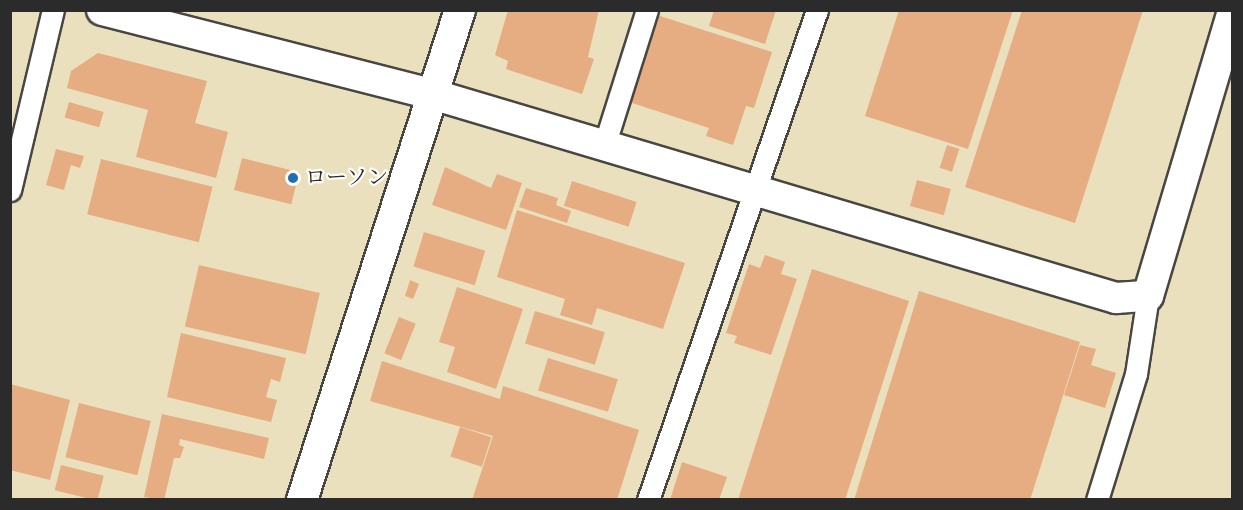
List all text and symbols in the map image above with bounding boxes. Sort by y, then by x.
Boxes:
place label: ローソン [305,165,389,191]
marker: ローソン [286,171,300,185]

